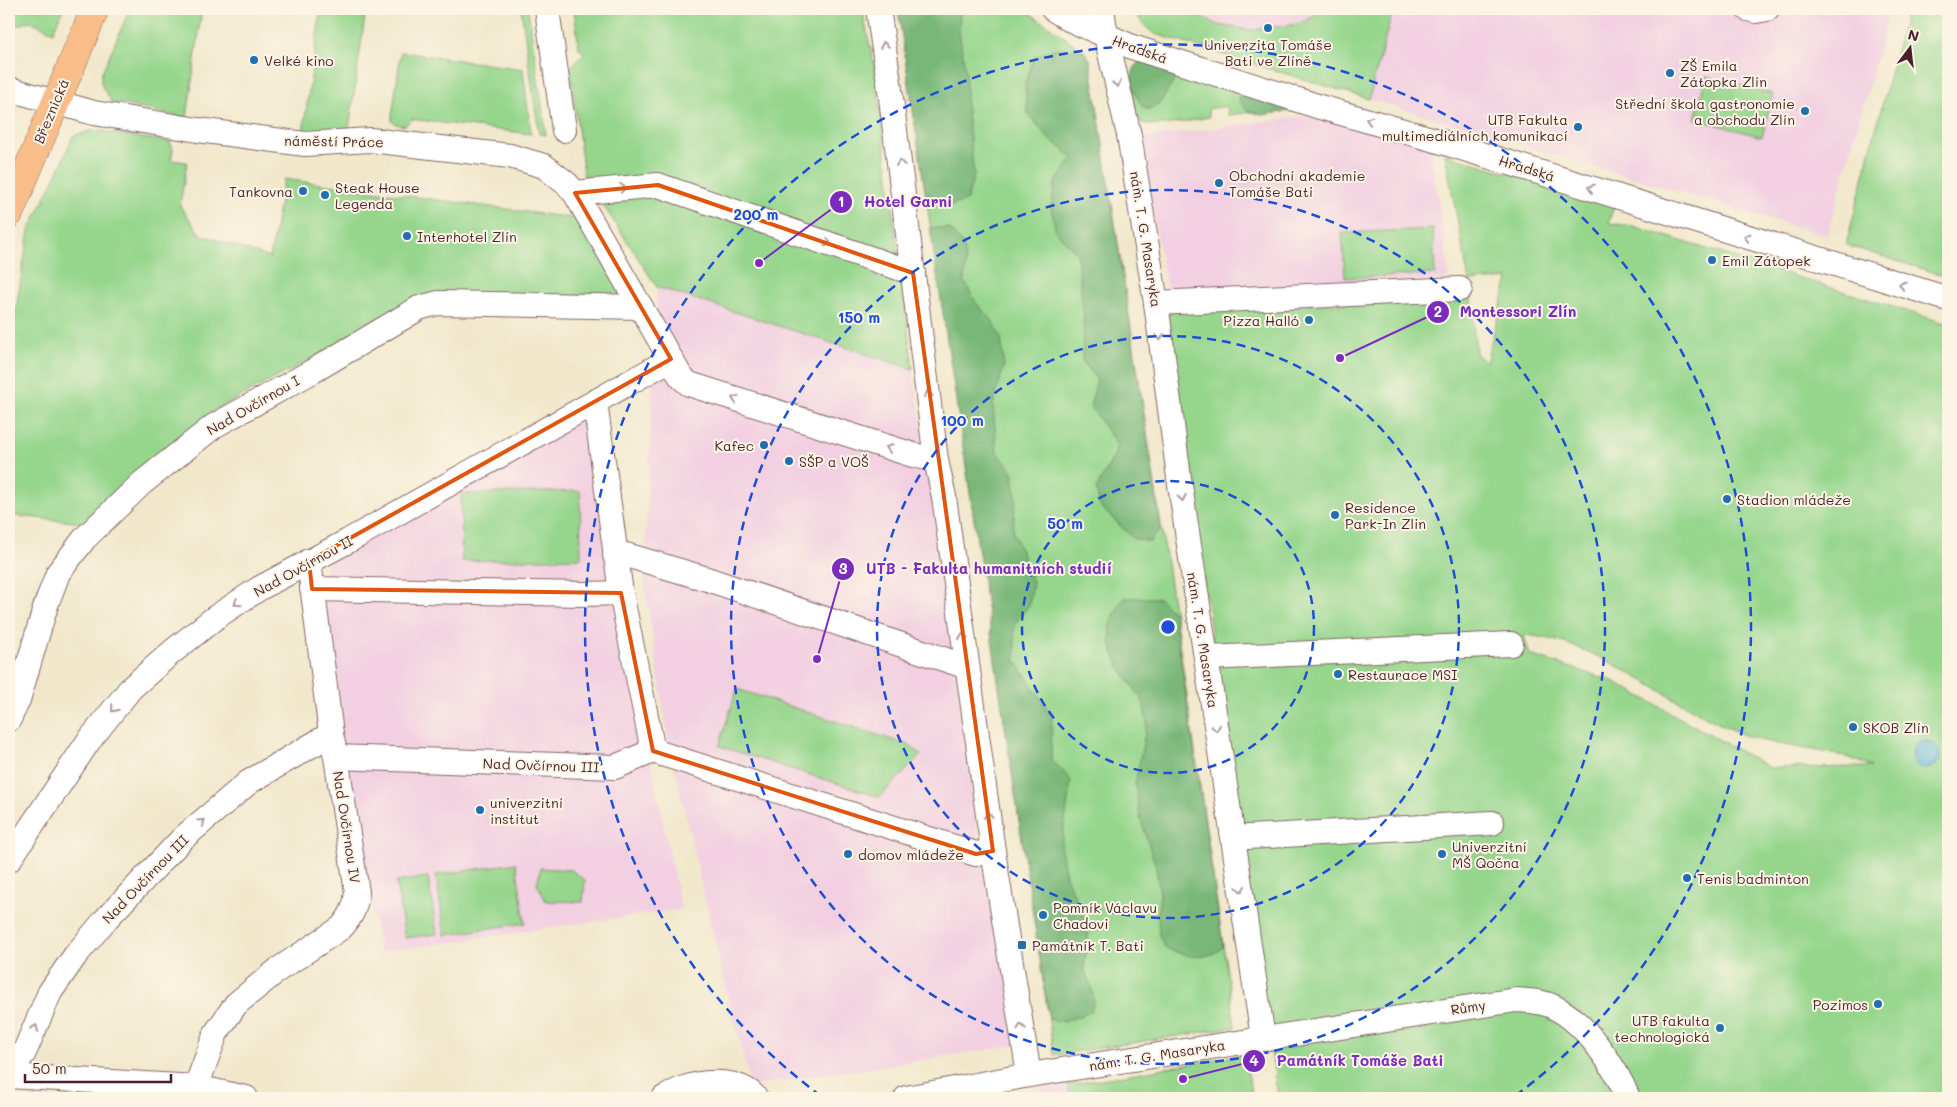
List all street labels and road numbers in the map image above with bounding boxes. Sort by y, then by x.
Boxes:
street label: Hradská [1110,30,1170,68]
street label: Březnická [29,76,73,146]
street label: náměstí Práce [284,131,384,151]
street label: Hradská [1497,150,1557,186]
street label: nám. T. G. Masaryka [1126,170,1166,308]
street label: Nad Ovčírnou I [203,371,303,439]
street label: Nad Ovčírnou II [250,531,356,601]
street label: nám. T. G. Masaryka [1183,571,1223,709]
street label: Nad Ovčírnou III [482,753,600,777]
street label: Nad Ovčírnou IV [329,770,365,884]
street label: Nad Ovčírnou III [98,830,192,928]
street label: Růmy [1449,995,1487,1019]
street label: nám. T. G. Masaryka [1088,1035,1226,1075]

